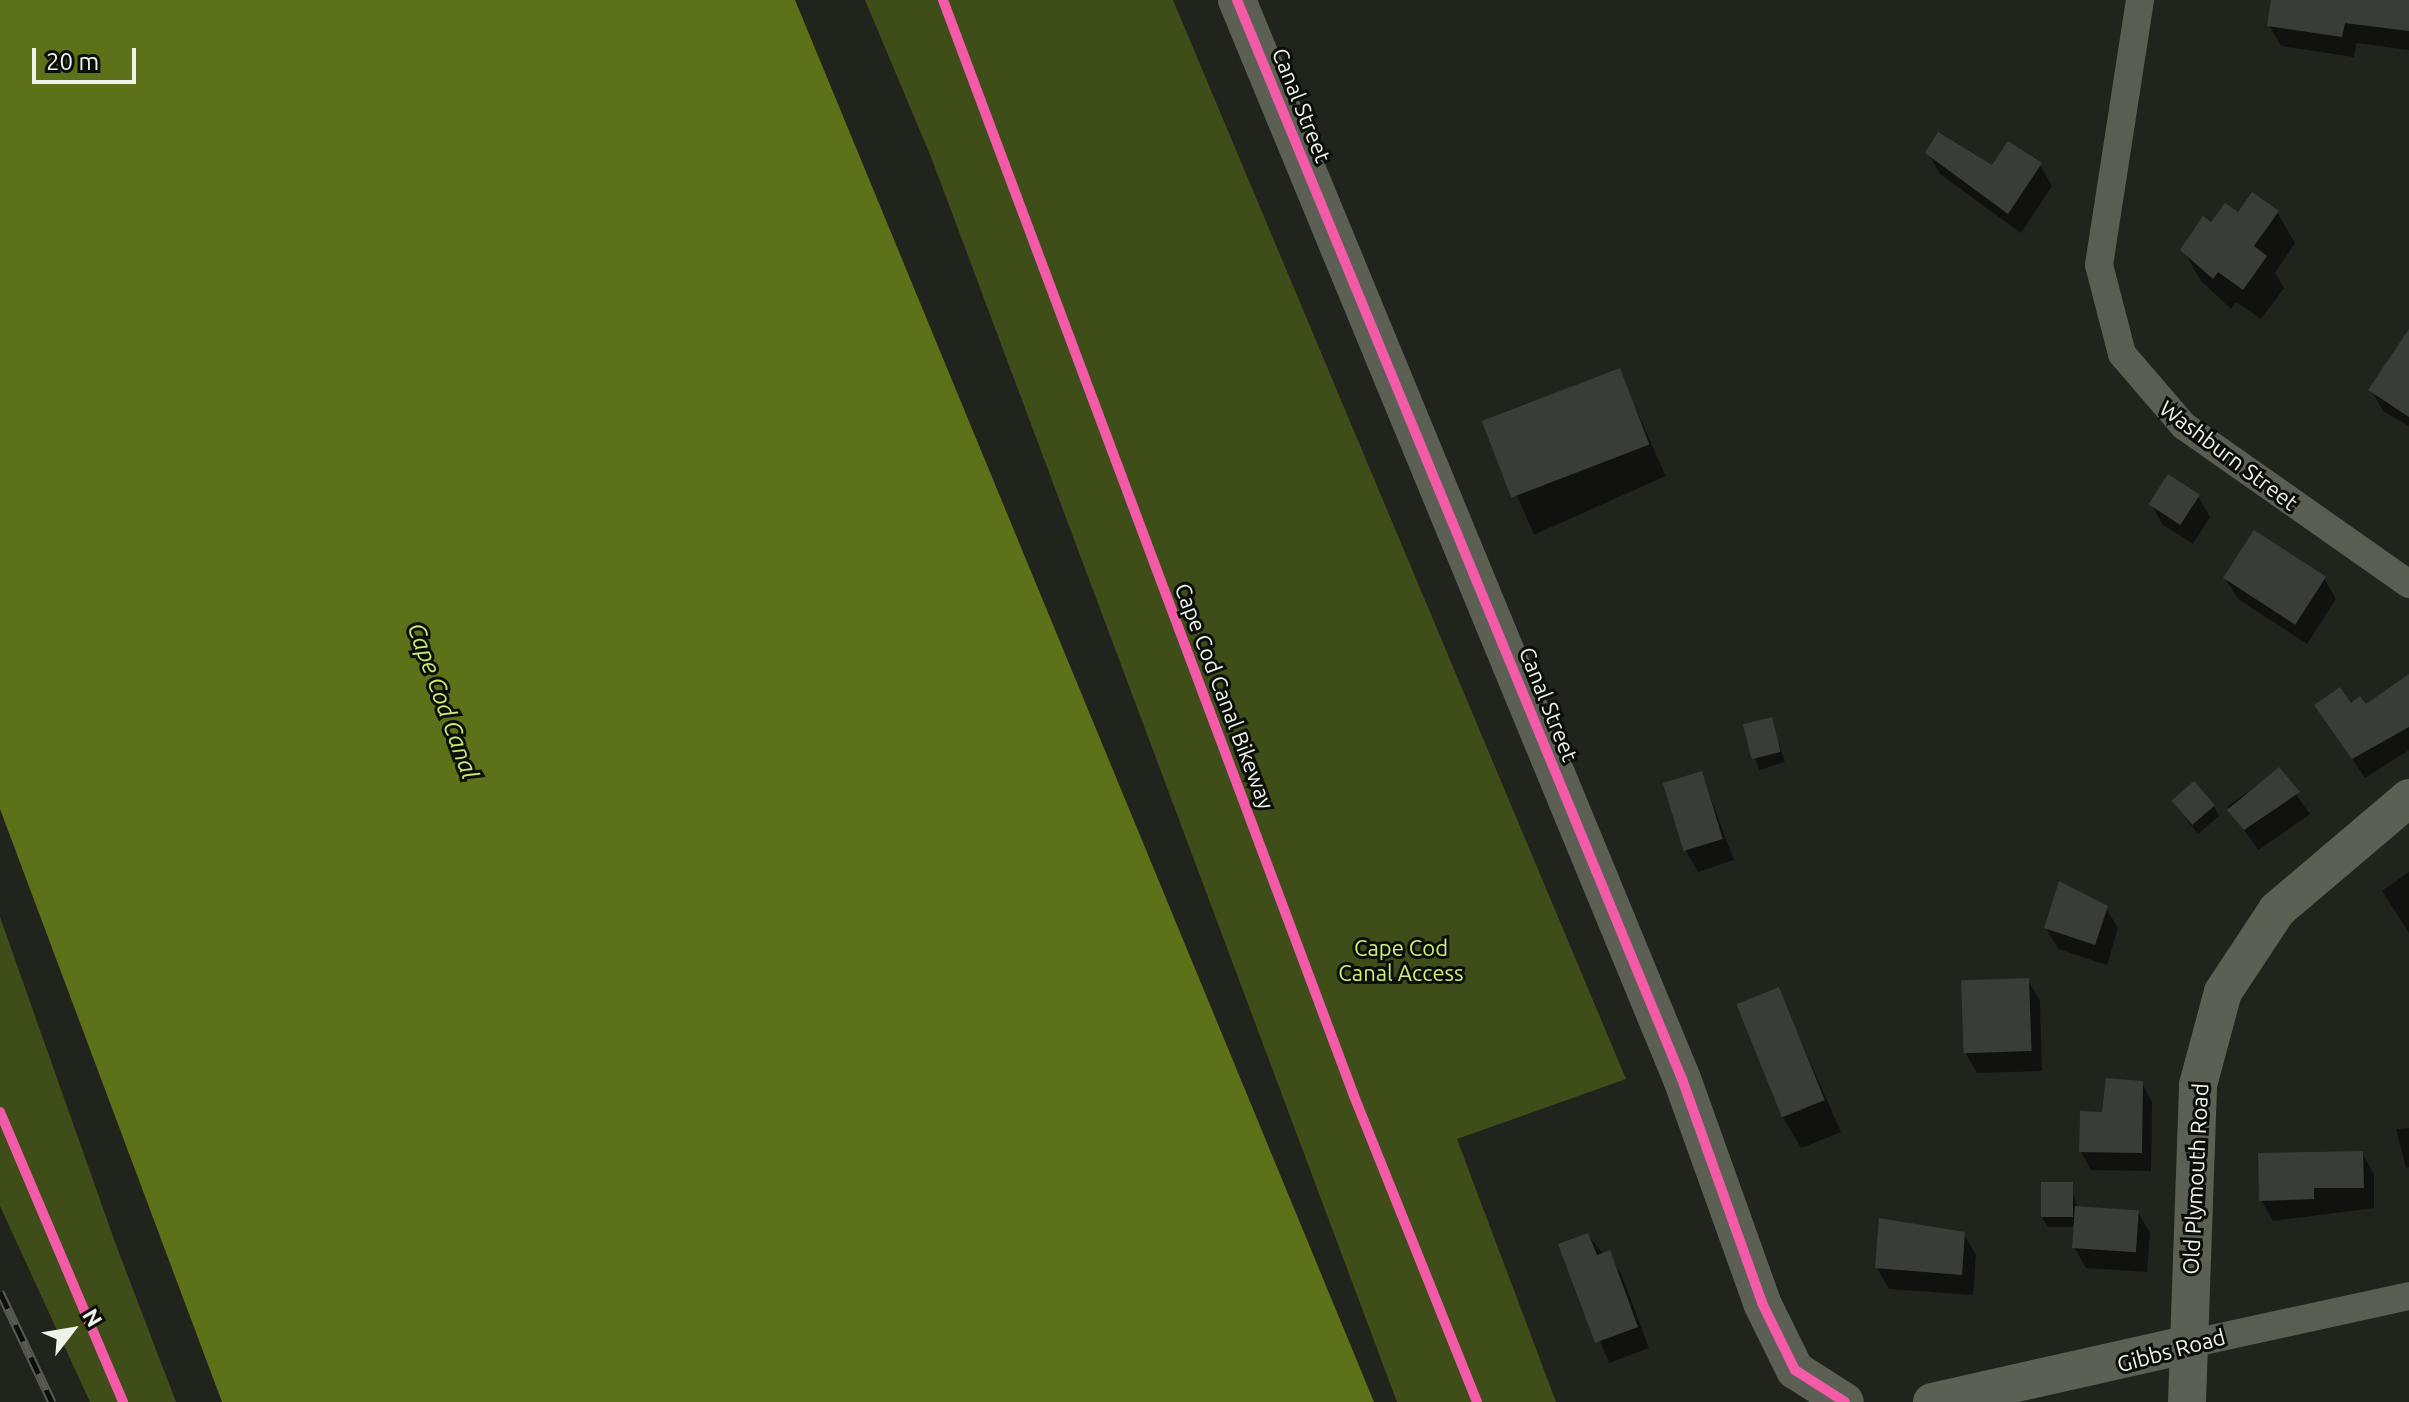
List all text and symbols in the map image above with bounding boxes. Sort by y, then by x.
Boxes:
scale bar [36,32,140,82]
street label: Canal Street [1267,44,1337,166]
text: 20 m [46,48,99,75]
street label: Washburn Street [2155,394,2303,516]
street label: Cape Cod Canal Bikeway [1170,579,1280,813]
water label: Cape Cod Canal [401,619,485,783]
street label: Canal Street [1514,643,1584,765]
park label: Cape Cod Canal Access [1338,934,1464,986]
street label: Old Plymouth Road [2177,1083,2213,1275]
north arrow [32,1290,112,1370]
text: N [78,1304,108,1331]
street label: Gibbs Road [2114,1323,2228,1377]

